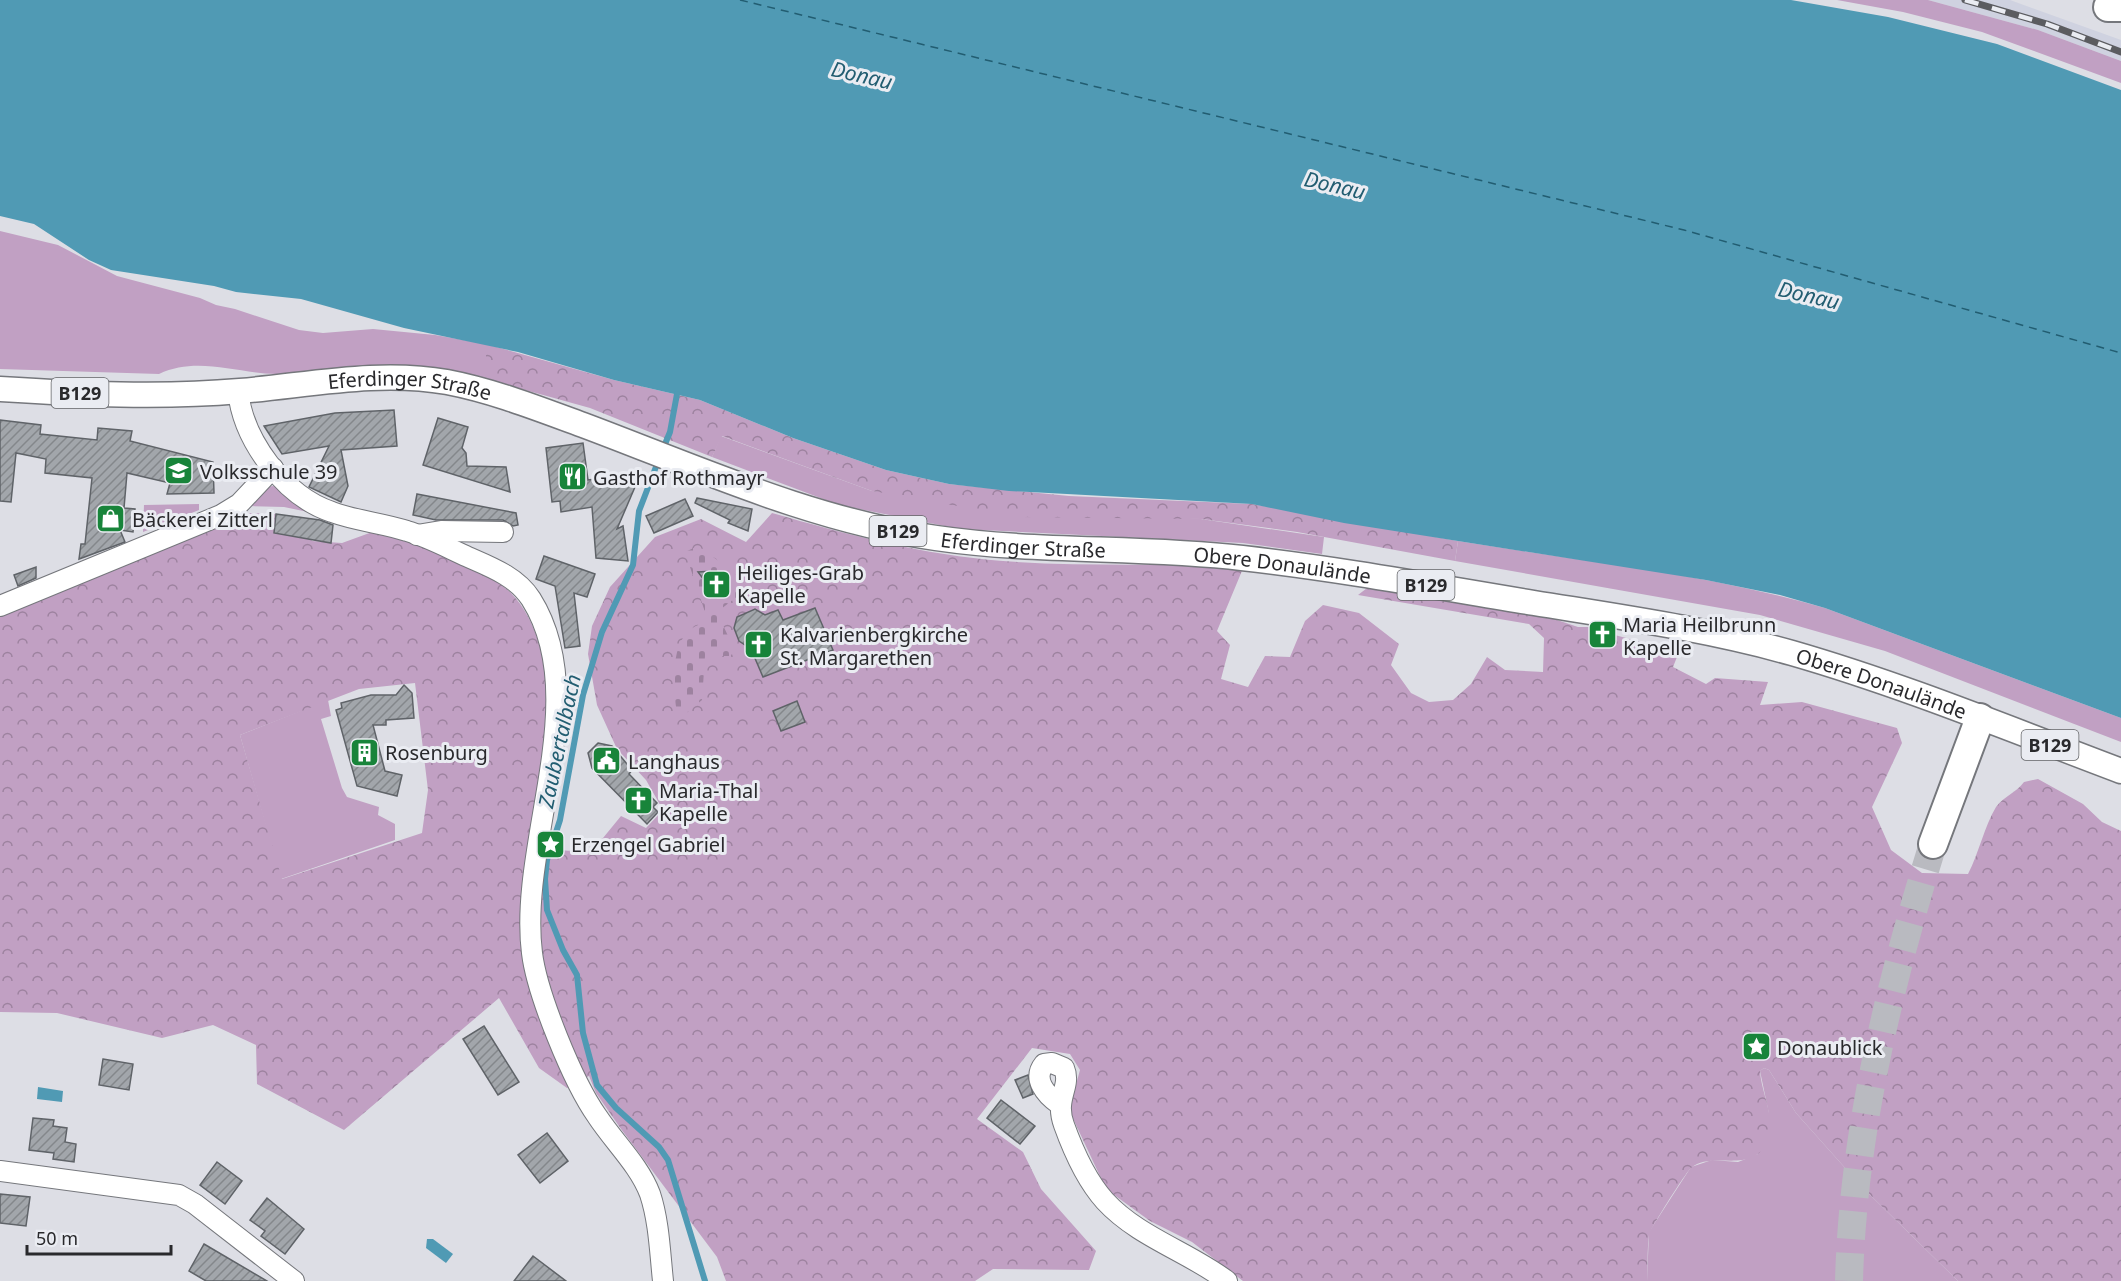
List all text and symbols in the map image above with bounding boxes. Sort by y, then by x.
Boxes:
water label: Donau [829,54,895,96]
water label: Donau [1302,164,1368,206]
water label: Donau [1776,274,1842,316]
street label: Eferdinger Straße [326,364,495,406]
road number: B129 [52,378,109,408]
school or university icon: Volksschule 39 [163,455,195,487]
place label: Volksschule 39 [200,458,338,485]
restaurant icon: Gasthof Rothmayr [556,461,588,493]
place label: Gasthof Rothmayr [593,464,765,491]
shop icon: Bäckerei Zitterl [95,503,127,535]
place label: Bäckerei Zitterl [132,506,273,533]
road number: B129 [870,516,926,546]
street label: Eferdinger Straße [939,525,1106,563]
street label: Obere Donaulände [1193,540,1373,589]
place label: Heiliges-Grab Kapelle [737,559,864,609]
church icon: Heiliges-Grab Kapelle [700,568,732,600]
road number: B129 [1398,570,1454,600]
place label: Maria Heilbrunn Kapelle [1623,611,1776,661]
church icon: Maria Heilbrunn Kapelle [1586,619,1618,651]
place label: Kalvarienbergkirche St. Margarethen [780,621,968,671]
church icon: Kalvarienbergkirche St. Margarethen [743,629,775,661]
street label: Obere Donaulände [1793,641,1971,725]
water label: Zaubertalbach [531,671,587,812]
road number: B129 [2022,730,2078,760]
building icon: Rosenburg [348,736,380,768]
place label: Rosenburg [385,739,488,766]
public building icon: Langhaus [591,745,623,777]
place label: Langhaus [628,748,720,775]
place label: Maria-Thal Kapelle [659,777,759,827]
church icon: Maria-Thal Kapelle [622,785,654,817]
place icon: Erzengel Gabriel [534,828,566,860]
place label: Erzengel Gabriel [571,831,725,858]
place icon: Donaublick [1740,1031,1772,1063]
place label: Donaublick [1777,1034,1883,1061]
scale bar [27,1218,171,1256]
text: 50 m [36,1226,78,1250]

